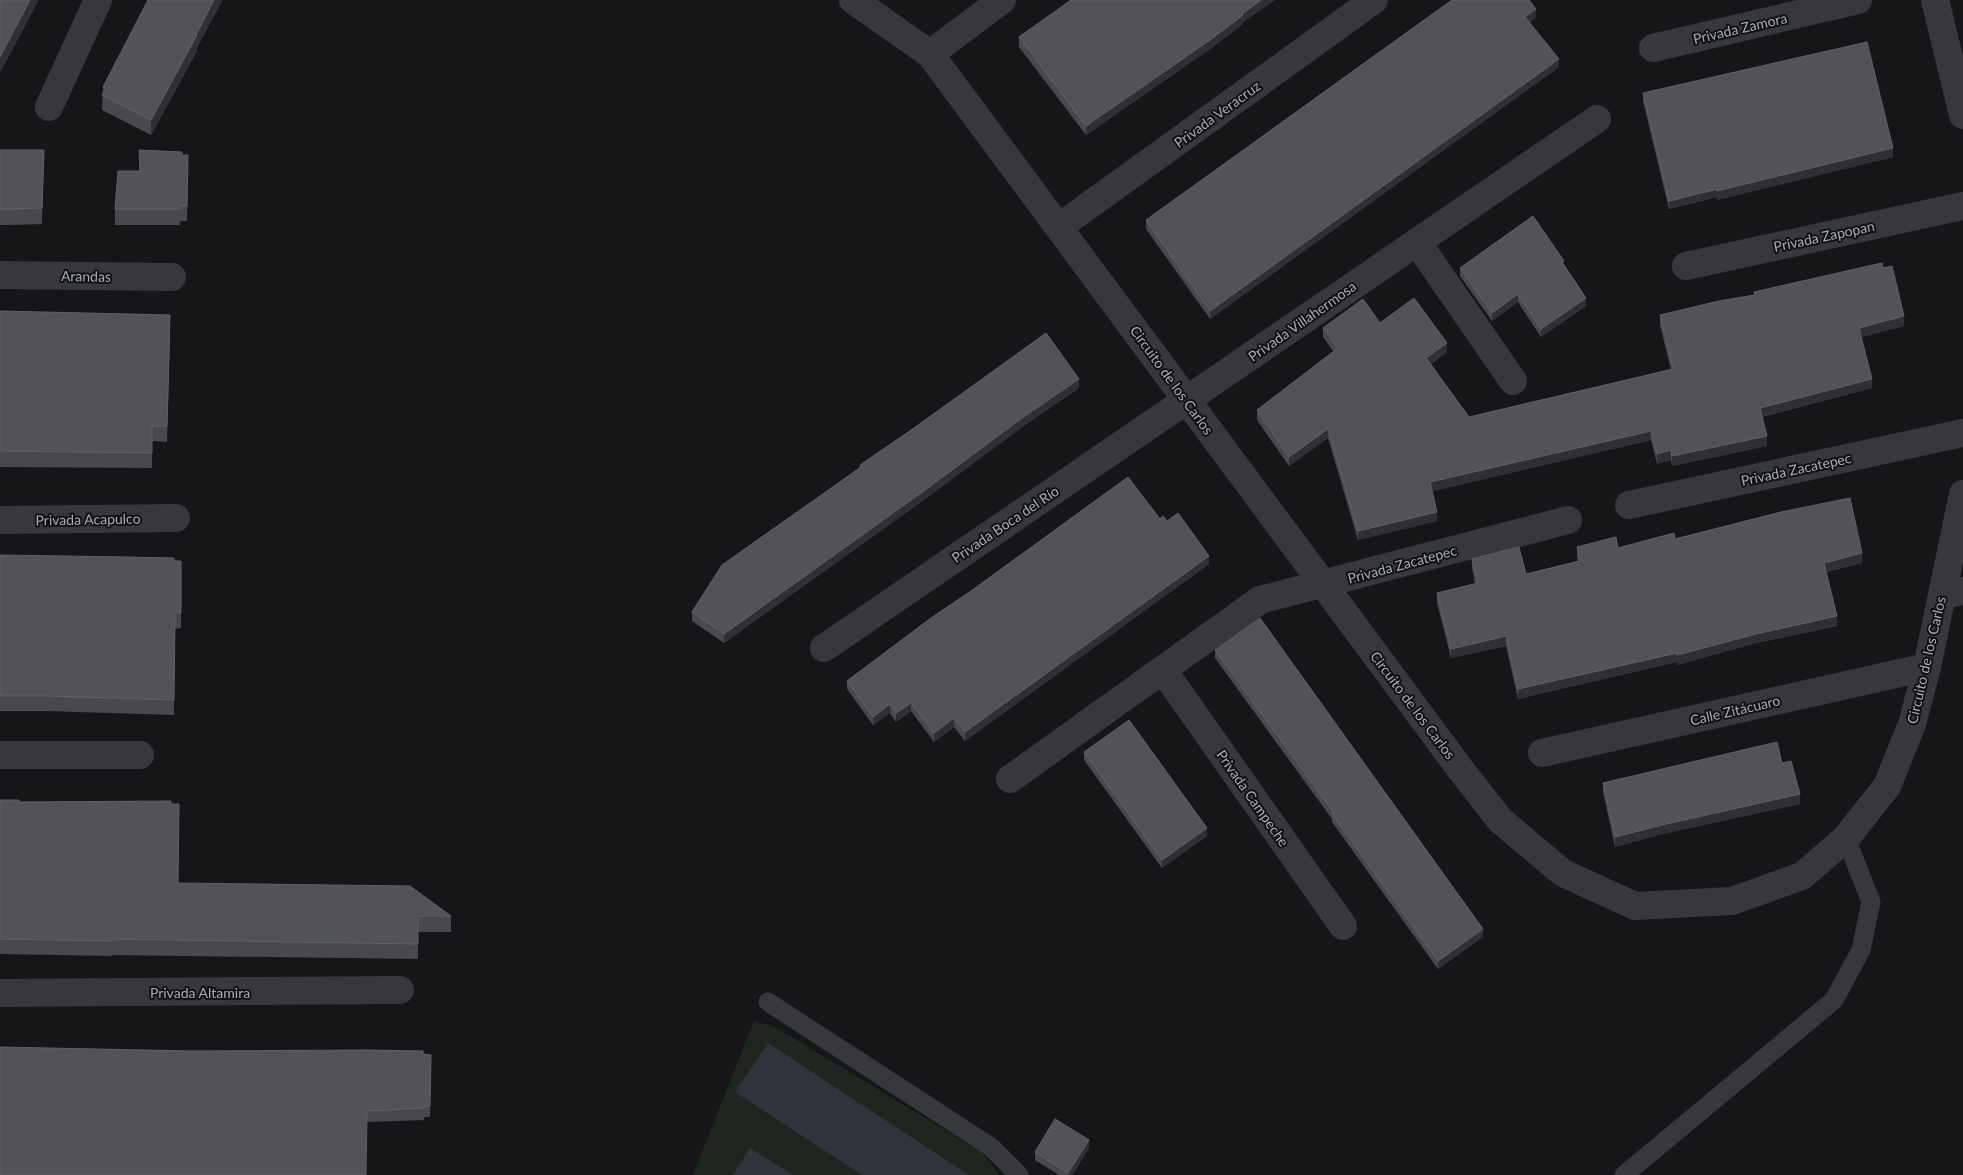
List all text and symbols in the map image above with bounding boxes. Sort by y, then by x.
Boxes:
street label: Privada Zamora [1691,9,1789,47]
street label: Privada Veracruz [1171,77,1263,151]
street label: Privada Zapopan [1772,217,1876,255]
street label: Arandas [61,267,111,285]
street label: Privada Villahermosa [1245,277,1359,365]
street label: Circuito de los Carlos [1127,322,1217,438]
street label: Privada Zacatepec [1739,449,1853,489]
street label: Privada Boca del Río [948,482,1062,566]
street label: Privada Acapulco [35,510,141,528]
street label: Privada Zacatepec [1346,541,1459,587]
street label: Circuito de los Carlos [1903,595,1949,725]
street label: Circuito de los Carlos [1367,648,1459,762]
street label: Calle Zitácuaro [1688,691,1782,729]
street label: Privada Campeche [1213,746,1293,850]
street label: Privada Altamira [150,984,250,1001]

